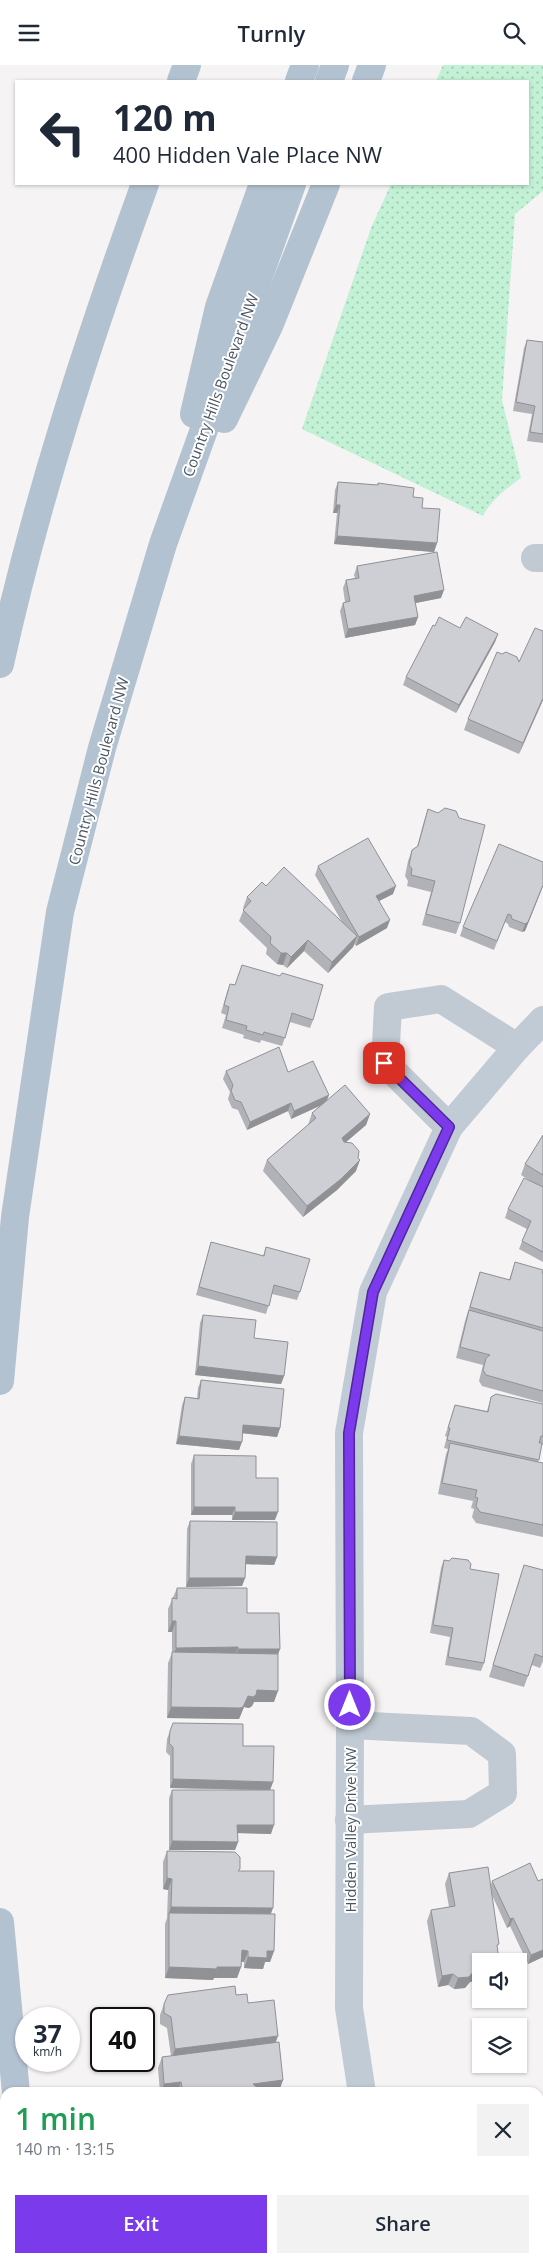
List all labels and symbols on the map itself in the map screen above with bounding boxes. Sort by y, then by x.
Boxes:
street label: Country Hills Boulevard NW [178,291,263,479]
street label: Country Hills Boulevard NW [63,675,133,867]
pin [363,1042,405,1084]
position arrow [323,1678,375,1730]
street label: Hidden Valley Drive NW [340,1747,360,1913]
speed limit sign: 40 [90,2007,155,2072]

